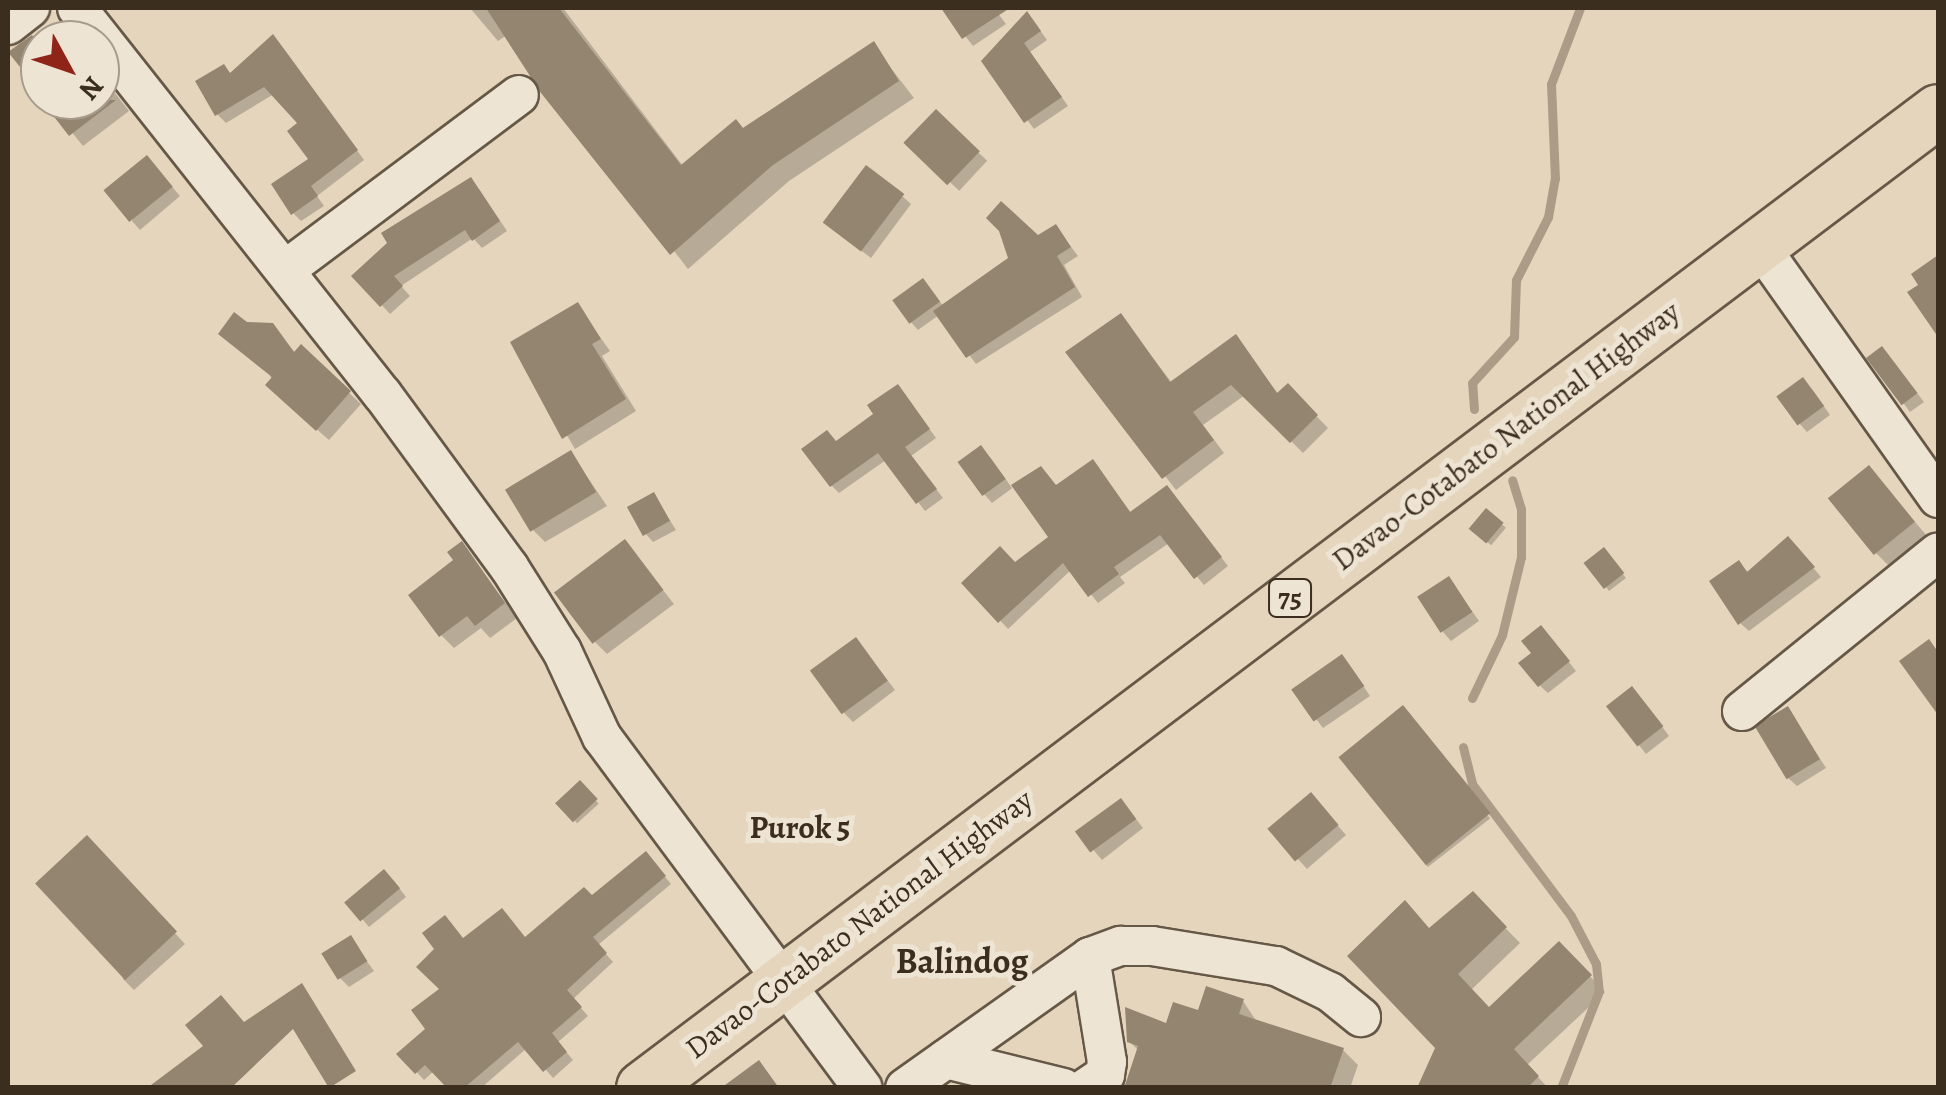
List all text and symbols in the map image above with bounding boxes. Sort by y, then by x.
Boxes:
north arrow [20,20,120,120]
text: N [70,68,113,108]
street label: Davao-Cotabato National Highway [1325,294,1687,578]
road number: 75 [1268,575,1312,621]
street label: Davao-Cotabato National Highway [678,782,1040,1066]
district label: Purok 5 [749,808,851,846]
district label: Balindog [896,940,1028,982]

